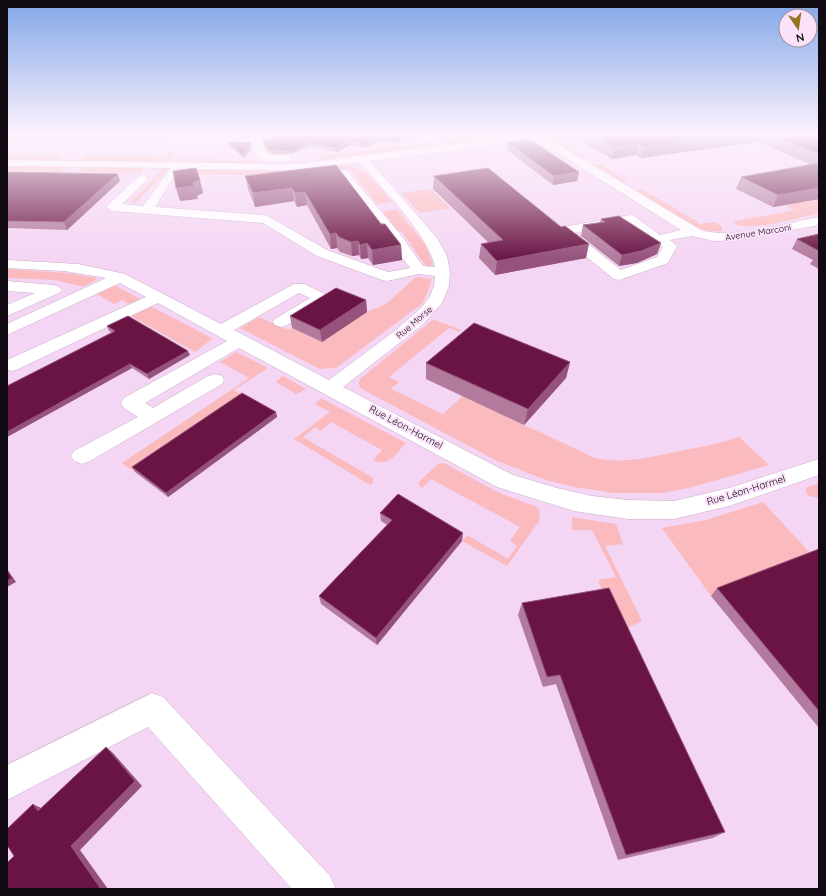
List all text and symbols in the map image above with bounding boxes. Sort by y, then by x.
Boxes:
north arrow [778,8,818,48]
text: N [795,30,806,45]
street label: Avenue Marconi [724,221,792,243]
street label: Rue Morse [394,303,434,341]
street label: Rue Léon-Harmel [367,402,445,452]
street label: Rue Léon-Harmel [705,472,787,508]

